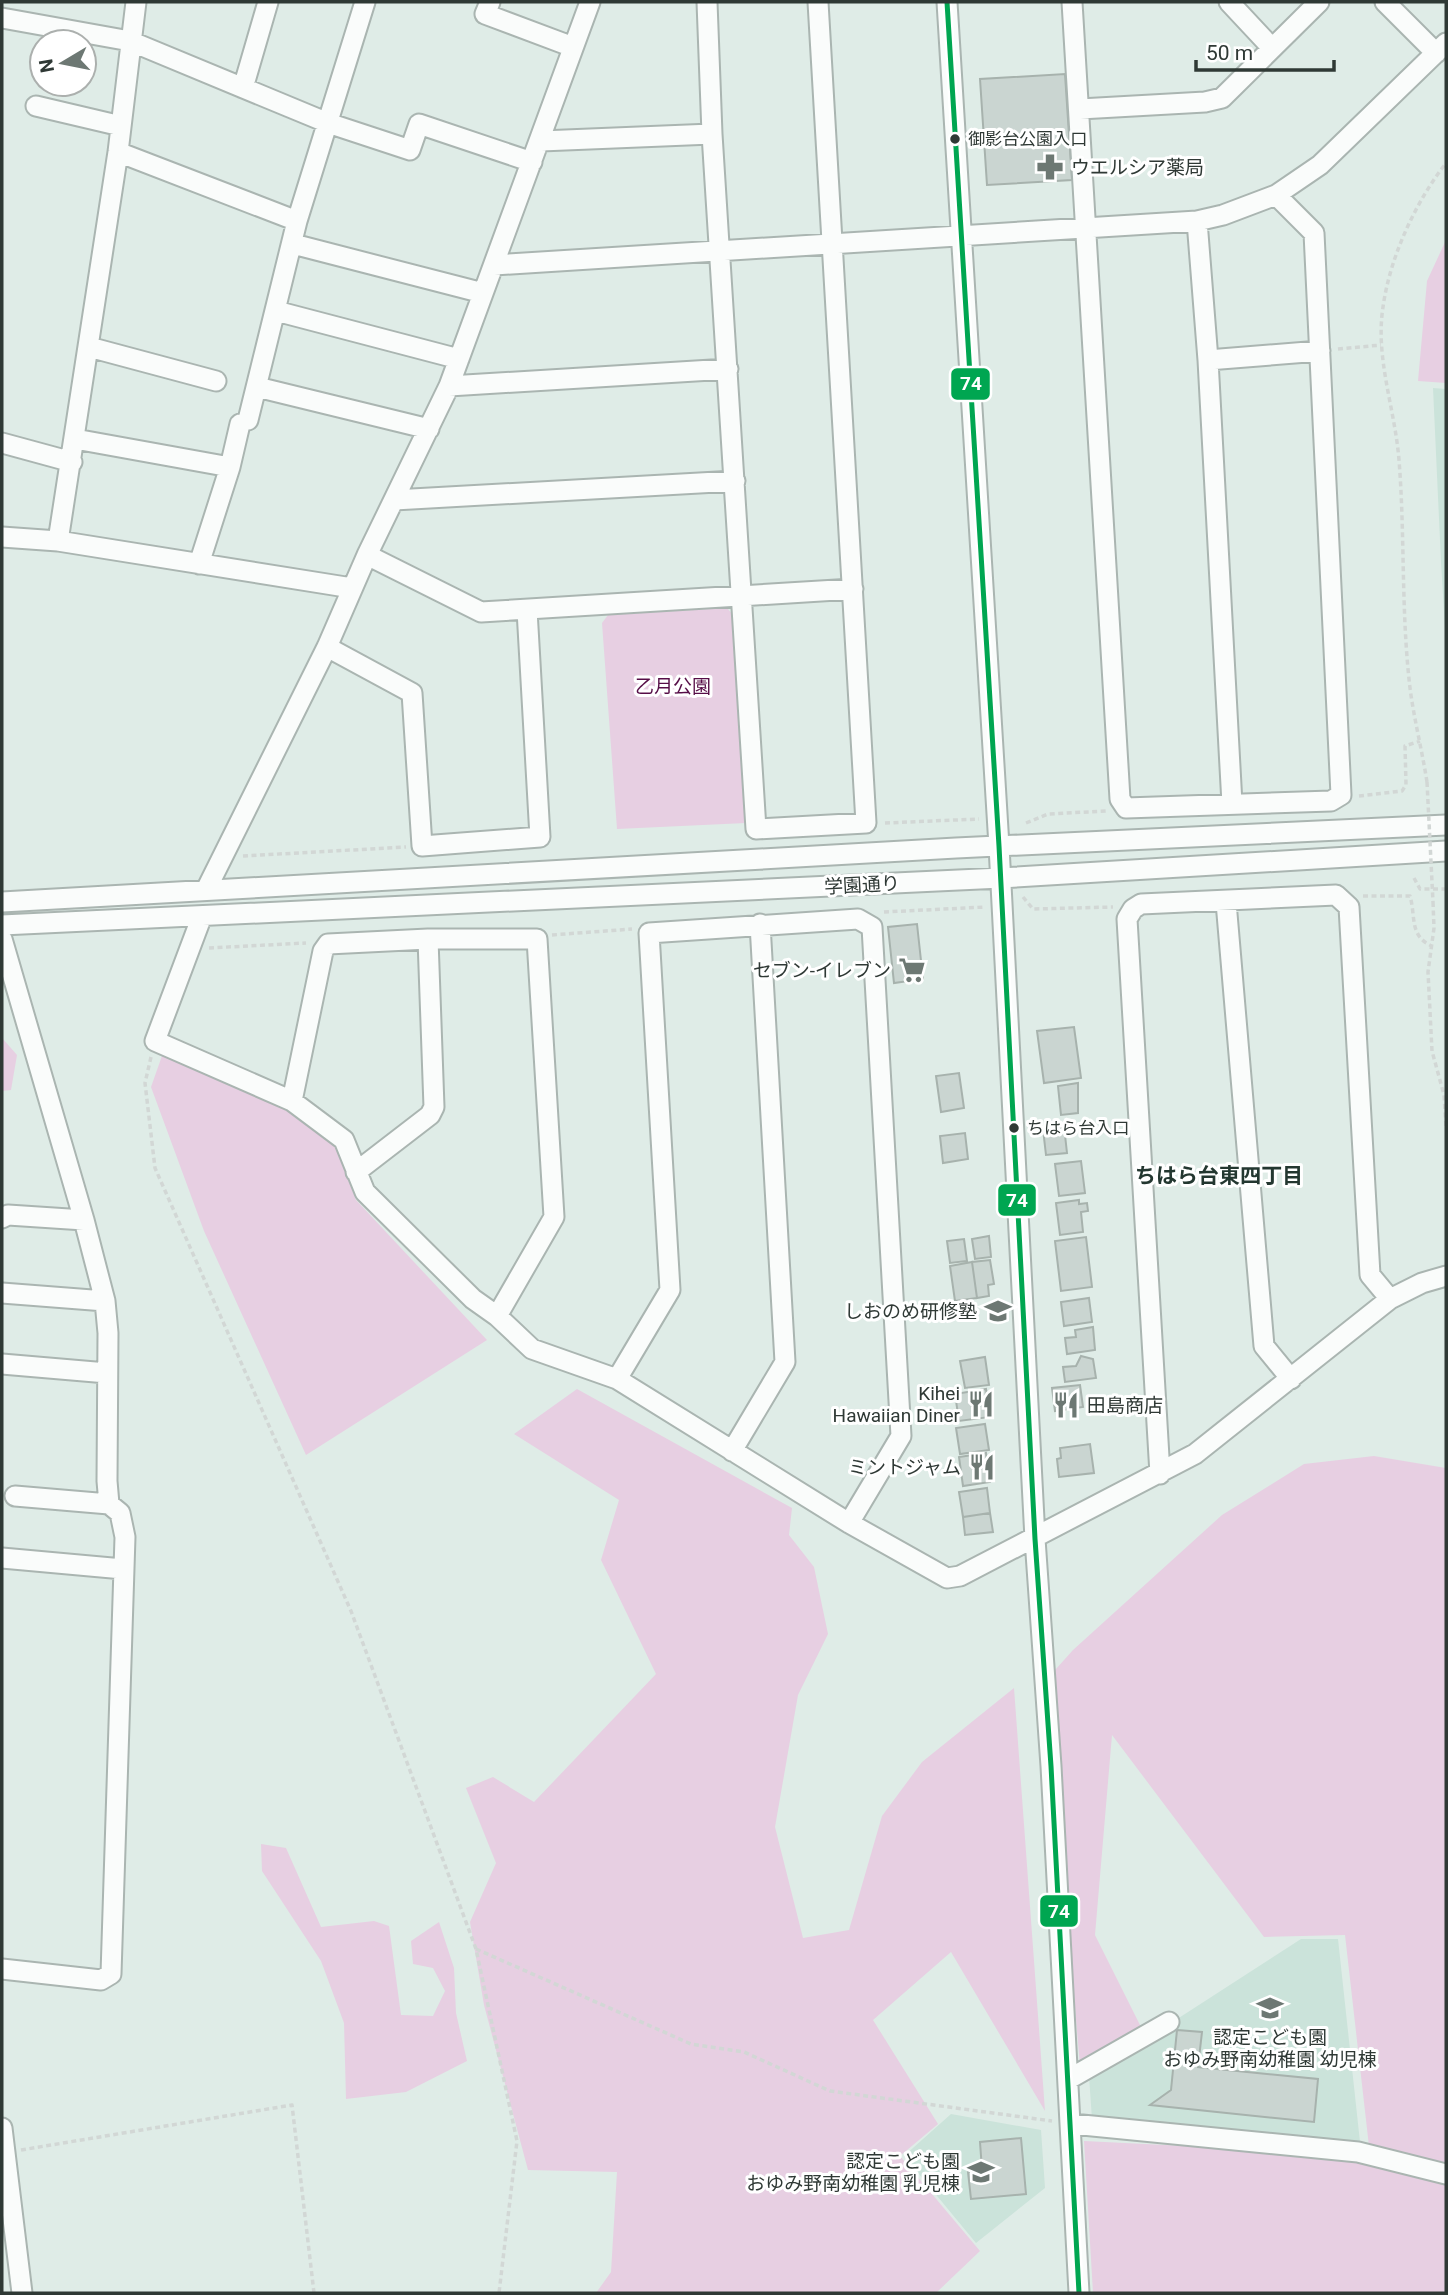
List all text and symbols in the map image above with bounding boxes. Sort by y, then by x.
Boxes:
north arrow [28,28,98,98]
scale bar [1196,28,1334,72]
text: 50 m [1206,41,1253,65]
text: N [34,57,59,74]
place label: 御影台公園入口 [968,129,1087,149]
marker: 御影台公園入口 [948,132,962,146]
pharmacy icon: ウエルシア薬局 [1035,152,1065,182]
place label: ウエルシア薬局 [1071,156,1204,179]
line badge: 74 [950,367,991,401]
text: 74 [960,372,982,395]
park label: 乙月公園 [635,675,711,698]
street label: 学園通り [823,872,901,898]
supermarket icon: セブン-イレブン [897,955,927,985]
place label: セブン-イレブン [753,959,891,982]
place label: ちはら台入口 [1027,1118,1129,1138]
marker: ちはら台入口 [1007,1121,1021,1135]
district label: ちはら台東四丁目 [1135,1164,1303,1188]
line badge: 74 [997,1183,1037,1217]
text: 74 [1006,1189,1028,1212]
school or university icon: しおのめ研修塾 [983,1296,1013,1326]
place label: しおのめ研修塾 [844,1300,977,1323]
place label: Kihei Hawaiian Diner [833,1382,961,1427]
restaurant icon: Kihei Hawaiian Diner [966,1389,996,1419]
restaurant icon: 田島商店 [1051,1390,1081,1420]
place label: 田島商店 [1087,1394,1163,1417]
restaurant icon: ミントジャム [967,1452,997,1482]
place label: ミントジャム [848,1456,961,1479]
line badge: 74 [1039,1894,1079,1928]
text: 74 [1048,1900,1070,1923]
school or university icon: 認定こども園 おゆみ野南幼稚園 幼児棟 [1255,1993,1285,2023]
place label: 認定こども園 おゆみ野南幼稚園 幼児棟 [1163,2026,1377,2071]
place label: 認定こども園 おゆみ野南幼稚園 乳児棟 [746,2150,960,2195]
school or university icon: 認定こども園 おゆみ野南幼稚園 乳児棟 [966,2157,996,2187]

